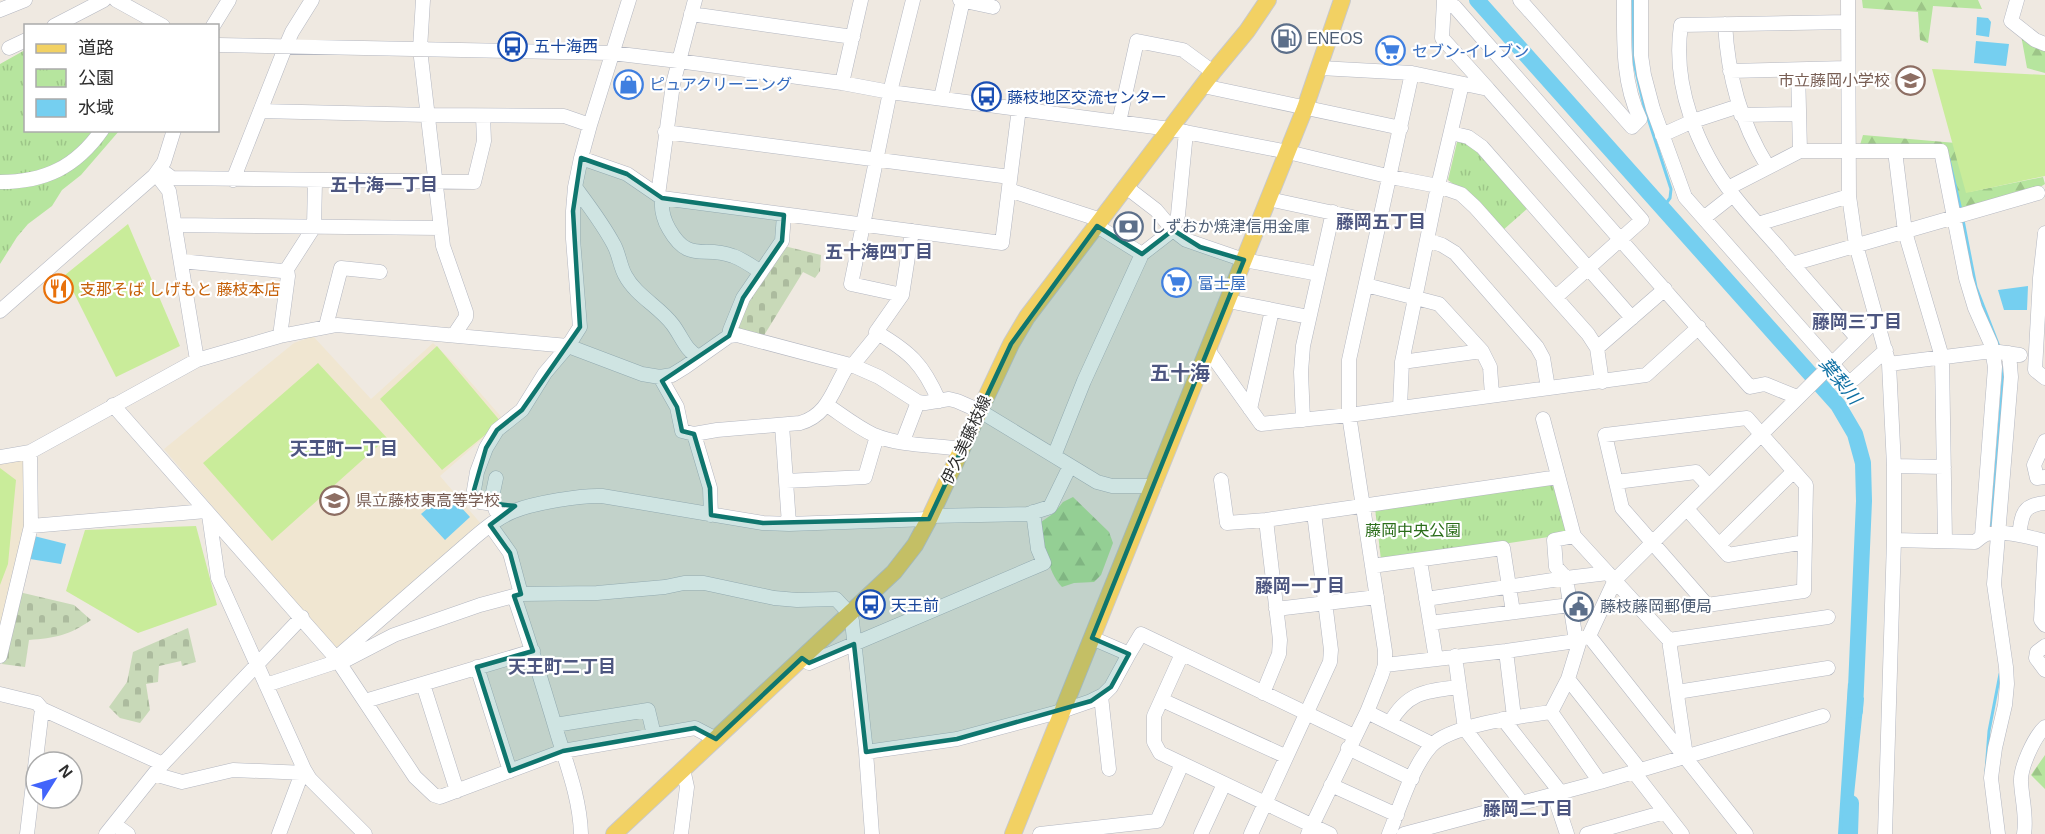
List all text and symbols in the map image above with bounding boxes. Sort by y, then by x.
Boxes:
fuel station icon: ENEOS [1270,22,1302,54]
legend [24,24,219,132]
bus stop icon: 五十海西 [497,30,529,62]
place label: ENEOS [1307,30,1363,47]
supermarket icon: セブン-イレブン [1375,35,1407,67]
text: 道路 [78,38,114,58]
place label: 五十海西 [534,38,598,55]
place label: セブン-イレブン [1412,43,1529,60]
school or university icon: 市立藤岡小学校 [1895,64,1927,96]
text: 公園 [78,68,114,88]
shop icon: ピュアクリーニング [612,68,644,100]
place label: 市立藤岡小学校 [1778,72,1890,89]
place label: ピュアクリーニング [649,76,792,93]
bus stop icon: 藤枝地区交流センター [970,81,1002,113]
place label: 藤枝地区交流センター [1007,89,1167,106]
text: 水域 [78,98,114,118]
district label: 五十海一丁目 [330,175,438,195]
bank icon: しずおか焼津信用金庫 [1113,210,1145,242]
district label: 藤岡五丁目 [1336,212,1426,232]
place label: しずおか焼津信用金庫 [1150,218,1310,235]
district label: 五十海四丁目 [825,242,933,262]
supermarket icon: 富士屋 [1161,267,1193,299]
restaurant icon: 支那そば しげもと 藤枝本店 [43,273,75,305]
place label: 富士屋 [1198,275,1246,292]
place label: 支那そば しげもと 藤枝本店 [80,281,281,298]
district label: 藤岡三丁目 [1812,312,1902,332]
water label: 葉梨川 [1815,354,1866,410]
district label: 五十海 [1150,362,1210,384]
street label: 伊久美藤枝線 [938,393,994,487]
district label: 天王町一丁目 [290,439,398,459]
school or university icon: 県立藤枝東高等学校 [319,484,351,516]
place label: 県立藤枝東高等学校 [356,492,500,509]
park label: 藤岡中央公園 [1365,522,1461,539]
district label: 藤岡一丁目 [1255,576,1345,596]
bus stop icon: 天王前 [854,589,886,621]
public building icon: 藤枝藤岡郵便局 [1563,590,1595,622]
place label: 天王前 [891,597,939,614]
place label: 藤枝藤岡郵便局 [1600,598,1712,615]
district label: 天王町二丁目 [508,657,616,677]
north arrow [24,750,84,810]
text: N [55,762,76,781]
district label: 藤岡二丁目 [1483,799,1573,819]

